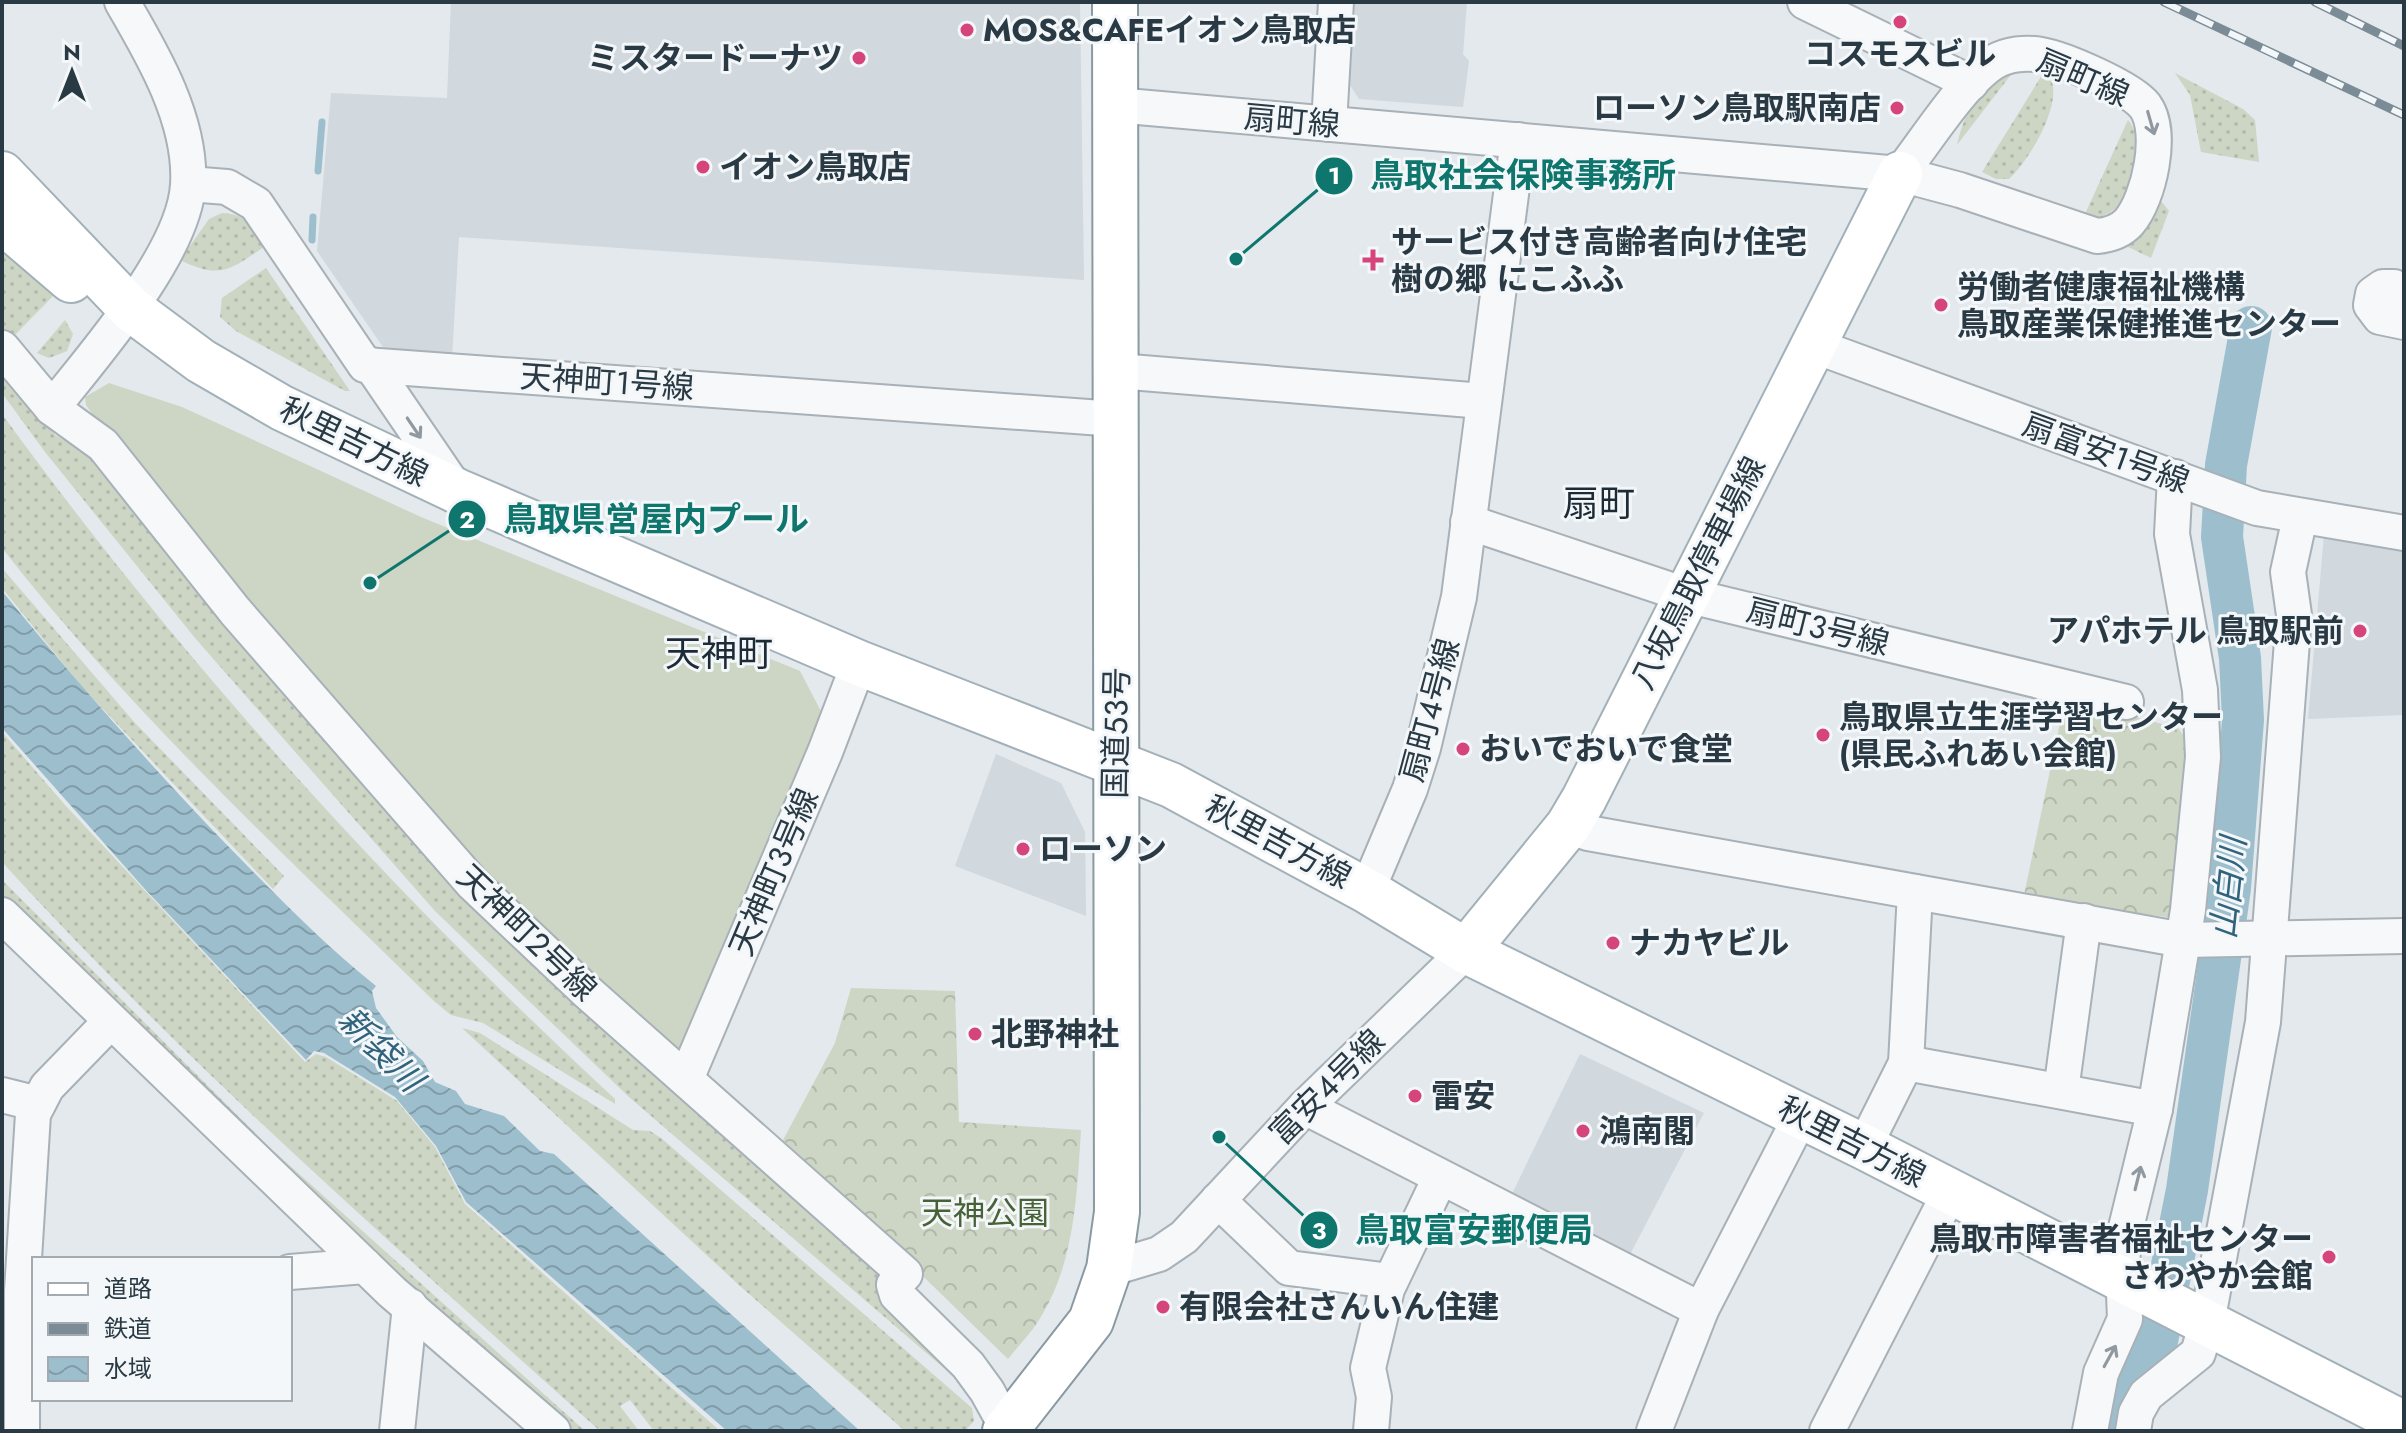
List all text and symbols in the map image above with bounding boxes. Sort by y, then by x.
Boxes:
place label: MOS&CAFEイオン鳥取店 [983,7,1356,53]
marker: コスモスビル [1891,13,1909,31]
marker: MOS&CAFEイオン鳥取店 [958,21,976,39]
place label: コスモスビル [1804,31,1996,77]
north arrow [32,32,112,112]
place label: ミスタードーナツ [587,35,843,81]
text: N [63,36,81,68]
street label: 扇町線 [2030,38,2136,118]
marker: ミスタードーナツ [850,49,868,67]
place label: ローソン鳥取駅南店 [1593,85,1881,131]
street label: 扇町線 [1242,94,1342,148]
marker: ローソン鳥取駅南店 [1888,99,1906,117]
one-way arrow [2144,109,2159,135]
place label: イオン鳥取店 [719,144,911,190]
callout: 鳥取社会保険事務所 [1314,147,1692,205]
text: 鳥取社会保険事務所 [1370,151,1676,200]
marker: イオン鳥取店 [694,158,712,176]
text: 1 [1328,158,1340,193]
place label: サービス付き高齢者向け住宅 樹の郷 にこふふ [1391,219,1807,302]
marker: サービス付き高齢者向け住宅 樹の郷 にこふふ [1362,249,1384,271]
place label: 労働者健康福祉機構 鳥取産業保健推進センター [1957,264,2341,347]
marker: 労働者健康福祉機構 鳥取産業保健推進センター [1932,296,1950,314]
street label: 天神町1号線 [518,353,696,411]
street label: 秋里吉方線 [272,386,436,498]
street label: 扇富安1号線 [2016,402,2196,504]
one-way arrow [406,416,422,439]
street label: 八坂鳥取停車場線 [1619,449,1777,697]
district label: 扇町 [1563,477,1635,529]
callout: 鳥取県営屋内プール [447,490,825,548]
text: 鳥取県営屋内プール [503,495,809,544]
text: 2 [459,502,475,537]
street label: 扇町3号線 [1742,587,1894,667]
place label: アパホテル 鳥取駅前 [2047,608,2344,654]
marker: アパホテル 鳥取駅前 [2351,622,2369,640]
district label: 天神町 [665,627,773,679]
street label: 扇町4号線 [1389,633,1471,787]
street label: 国道53号 [1092,667,1140,799]
place label: 鳥取県立生涯学習センター (県民ふれあい会館) [1839,694,2223,777]
place label: おいでおいで食堂 [1479,726,1733,772]
marker: 鳥取県立生涯学習センター (県民ふれあい会館) [1814,726,1832,744]
marker: おいでおいで食堂 [1454,740,1472,758]
street label: 天神町3号線 [718,781,830,963]
street label: 秋里吉方線 [1197,784,1359,900]
place label: ローソン [1039,826,1167,872]
water label: 山白川 [2199,832,2259,941]
marker: ローソン [1014,840,1032,858]
street label: 天神町2号線 [447,855,607,1011]
place label: ナカヤビル [1629,920,1789,966]
marker: ナカヤビル [1604,934,1622,952]
water label: 新袋川 [327,996,436,1105]
place label: 北野神社 [991,1011,1119,1057]
street label: 富安4号線 [1259,1019,1395,1155]
marker: 北野神社 [966,1025,984,1043]
place label: 雷安 [1431,1073,1495,1119]
street label: 秋里吉方線 [1770,1085,1934,1199]
marker: 雷安 [1406,1087,1424,1105]
place label: 鴻南閣 [1599,1108,1695,1154]
marker: 鴻南閣 [1574,1122,1592,1140]
one-way arrow [2131,1166,2146,1192]
park label: 天神公園 [921,1190,1049,1236]
callout: 鳥取富安郵便局 [1299,1201,1609,1259]
text: 鳥取富安郵便局 [1355,1206,1593,1255]
text: 3 [1312,1213,1327,1248]
place label: 鳥取市障害者福祉センター さわやか会館 [1929,1216,2313,1299]
marker: 鳥取市障害者福祉センター さわやか会館 [2320,1248,2338,1266]
legend [32,1257,292,1401]
text: 道路 [104,1271,152,1306]
place label: 有限会社さんいん住建 [1179,1284,1499,1330]
marker: 有限会社さんいん住建 [1154,1298,1172,1316]
text: 鉄道 [104,1311,152,1346]
one-way arrow [2103,1345,2118,1369]
text: 水域 [104,1351,152,1386]

